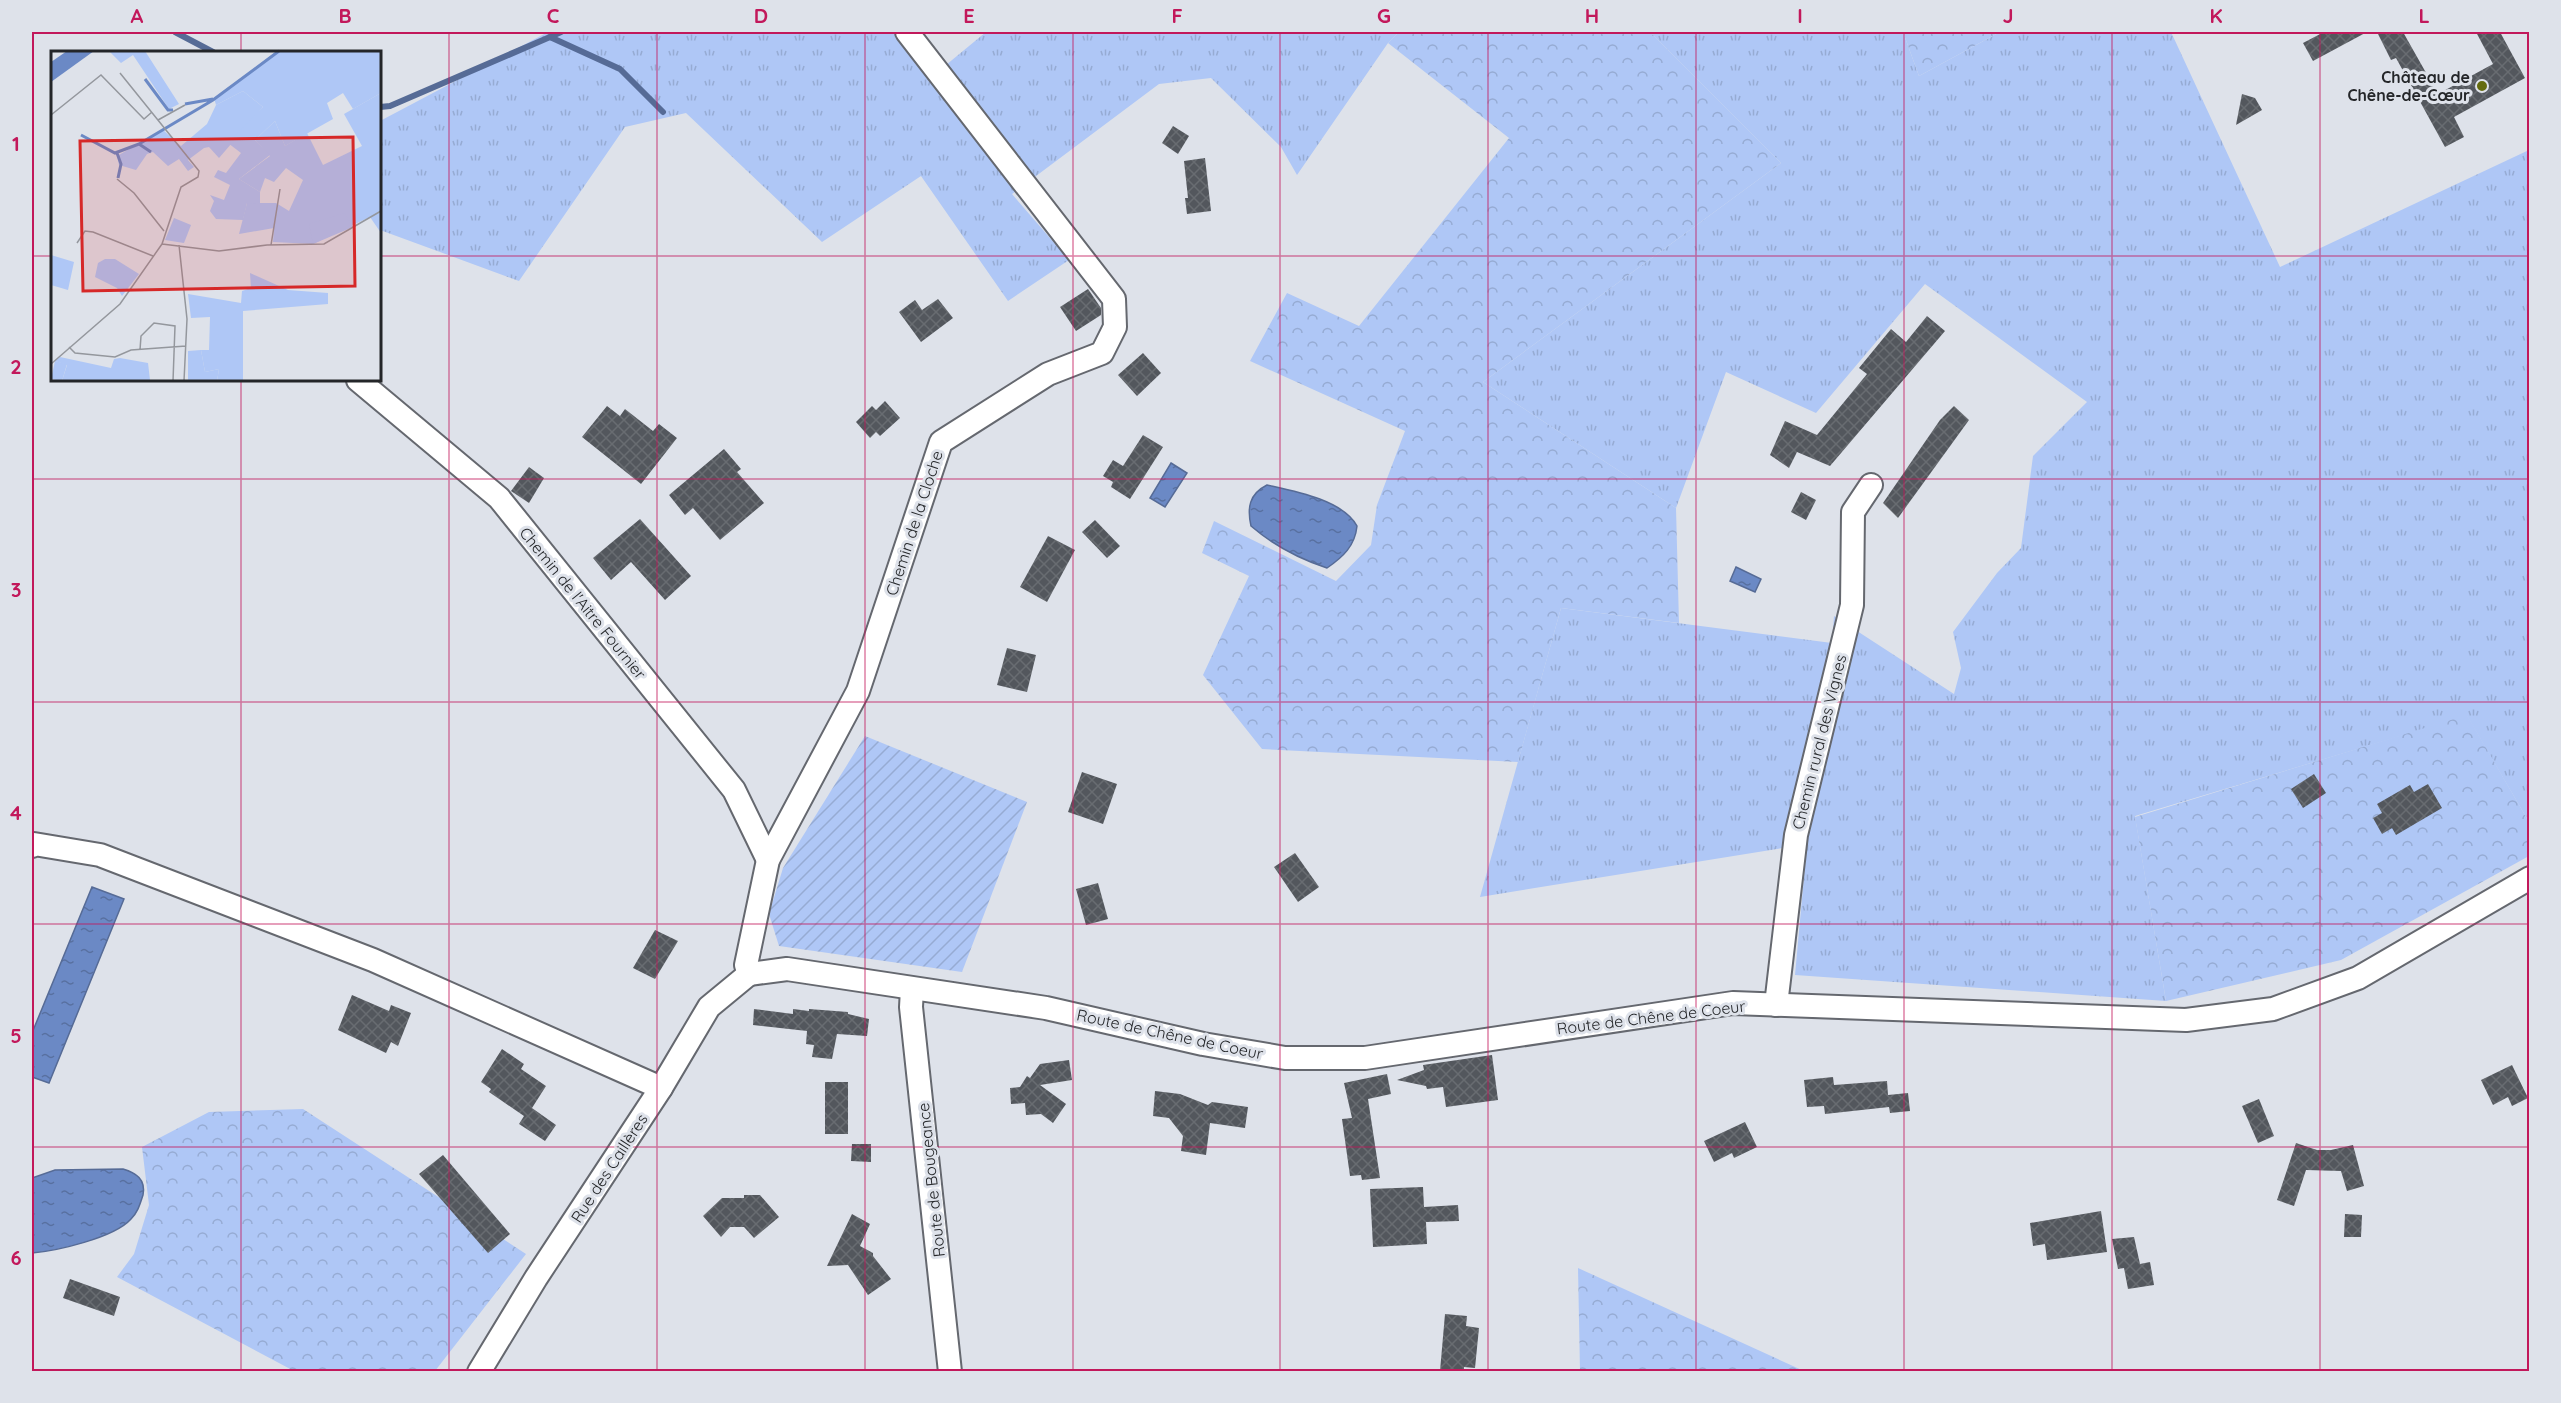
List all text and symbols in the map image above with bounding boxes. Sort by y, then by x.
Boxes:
text: A [131,3,144,28]
text: B [338,3,352,28]
text: C [547,3,560,28]
text: D [754,3,768,28]
text: E [963,3,975,28]
text: F [1171,3,1183,28]
text: G [1377,3,1391,28]
text: H [1585,3,1599,28]
text: I [1797,3,1803,28]
text: J [2002,3,2014,28]
text: K [2209,3,2223,28]
text: L [2418,3,2430,28]
inset map [51,51,381,381]
place label: Château de Chêne-de-Cœur [2347,67,2470,105]
marker: Château de Chêne-de-Cœur [2475,79,2489,93]
text: 1 [12,131,20,156]
text: 2 [10,354,22,379]
street label: Chemin de la Cloche [881,448,947,598]
street label: Chemin de l'Aitre Fournier [515,523,651,683]
text: 3 [11,577,21,602]
street label: Chemin rural des Vignes [1788,652,1850,832]
text: 4 [10,800,22,825]
street label: Route de Chêne de Coeur [1555,995,1747,1039]
street label: Route de Chêne de Coeur [1075,1004,1265,1064]
text: 5 [10,1023,22,1048]
street label: Route de Bougeance [913,1102,949,1258]
street label: Rue des Caillères [566,1110,652,1226]
text: 6 [10,1245,22,1270]

